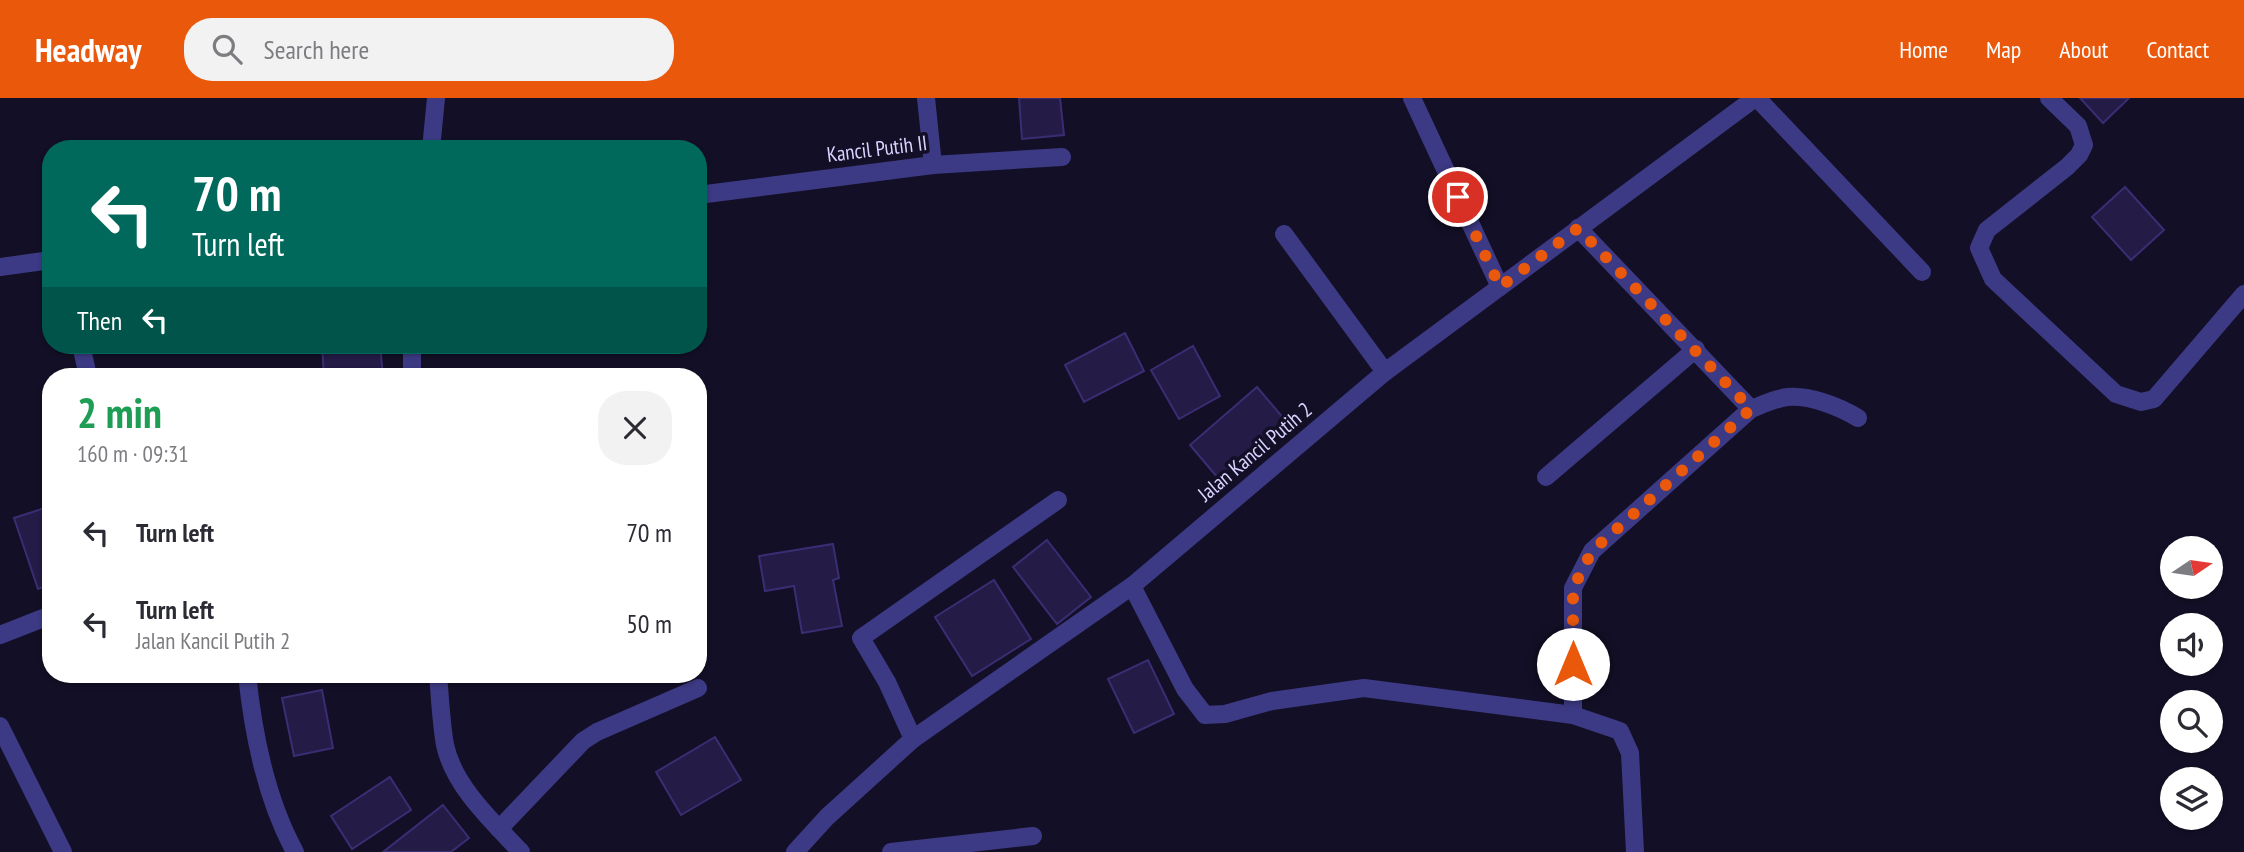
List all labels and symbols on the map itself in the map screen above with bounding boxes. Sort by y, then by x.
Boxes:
street label: Kancil Putih II [825,129,929,168]
pin [1428,167,1488,227]
street label: Jalan Kancil Putih 2 [1191,396,1317,508]
north arrow [2160,536,2222,598]
position arrow [1536,627,1610,701]

